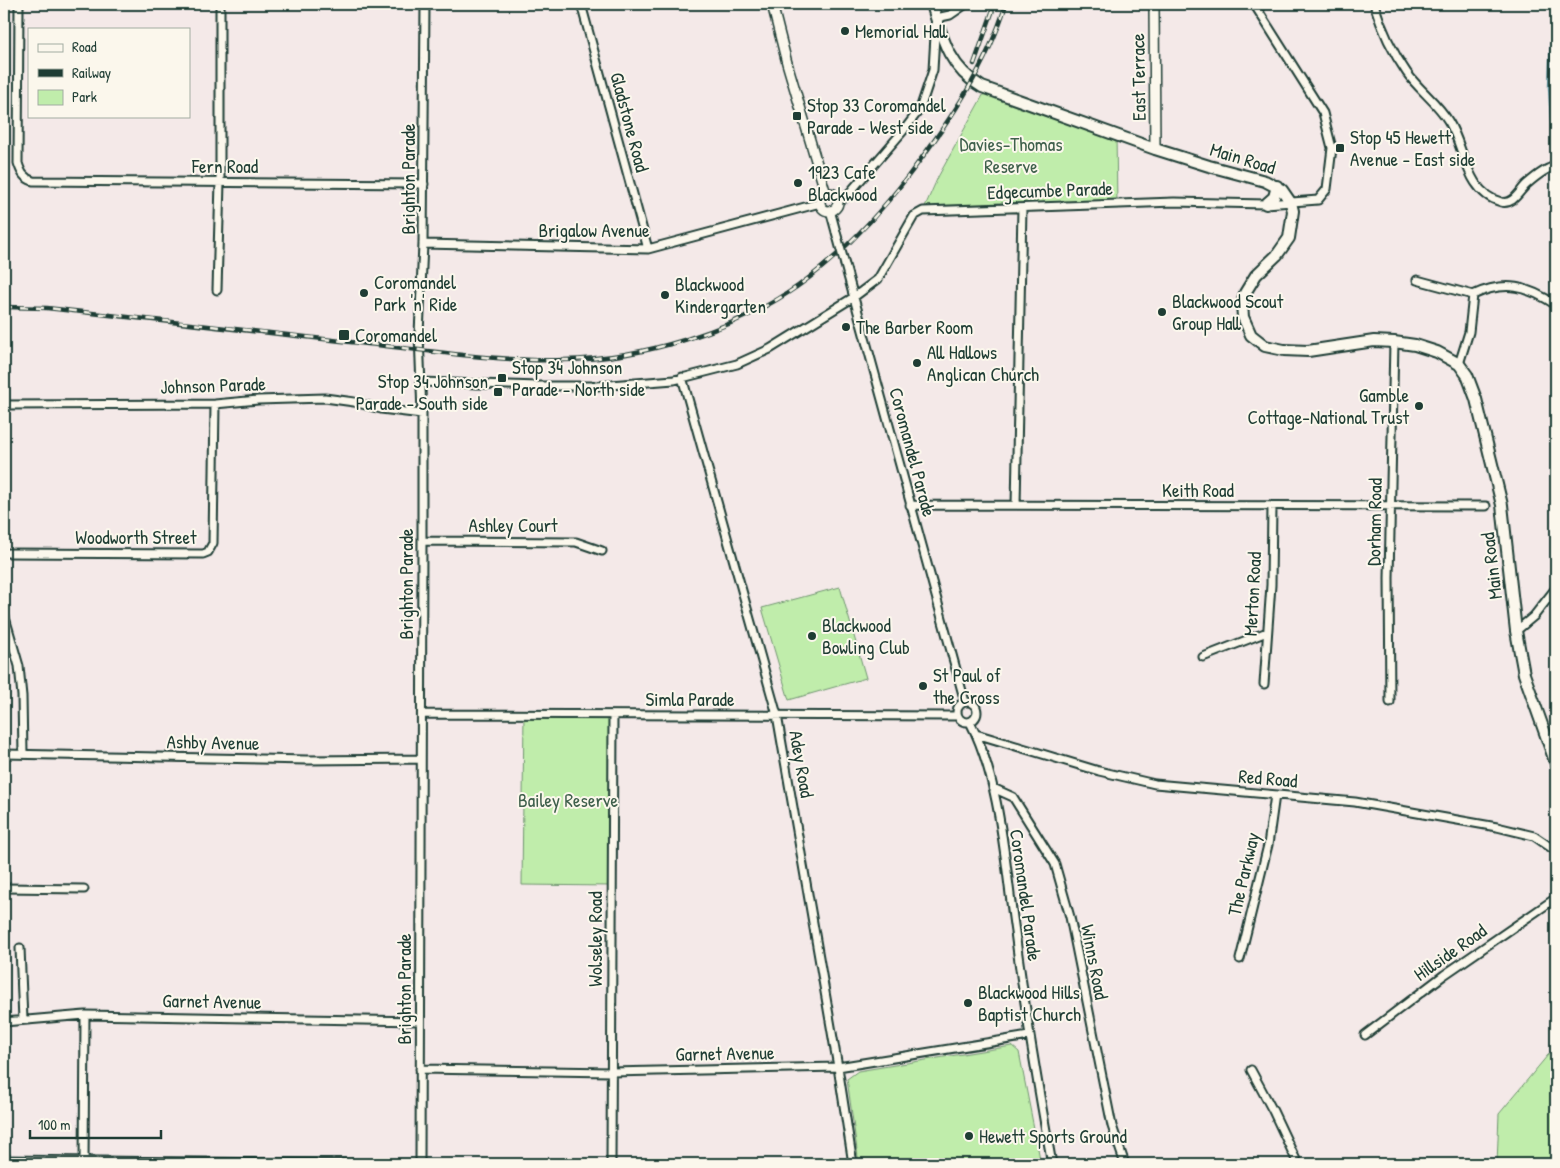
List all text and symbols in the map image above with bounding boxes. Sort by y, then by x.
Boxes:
place label: Memorial Hall [855,18,948,44]
marker: Memorial Hall [839,25,851,37]
legend [28,28,190,118]
street label: East Terrace [1124,33,1152,121]
text: Road [72,36,97,57]
text: Railway [72,62,111,83]
street label: Gladstone Road [604,69,656,175]
text: Park [72,86,97,107]
place label: Stop 33 Coromandel Parade - West side [807,92,947,140]
marker: Stop 33 Coromandel Parade - West side [791,110,803,122]
street label: Brighton Parade [395,123,421,235]
place label: Stop 45 Hewett Avenue - East side [1350,124,1476,172]
park label: Davies-Thomas Reserve [959,131,1063,179]
street label: Main Road [1207,136,1279,180]
marker: Stop 45 Hewett Avenue - East side [1334,142,1346,154]
street label: Fern Road [191,153,259,179]
place label: 1923 Cafe Blackwood [808,159,878,207]
street label: Edgecumbe Parade [987,175,1114,205]
marker: 1923 Cafe Blackwood [792,177,804,189]
street label: Brigalow Avenue [538,217,650,243]
place label: Coromandel Park 'n' Ride [374,269,458,317]
place label: Blackwood Kindergarten [675,271,766,319]
marker: Coromandel Park 'n' Ride [358,287,370,299]
place label: Blackwood Scout Group Hall [1172,288,1284,336]
marker: Blackwood Kindergarten [659,289,671,301]
marker: Blackwood Scout Group Hall [1156,306,1168,318]
place label: The Barber Room [856,314,973,340]
marker: The Barber Room [840,321,852,333]
place label: Coromandel [355,322,438,348]
marker: Coromandel [337,328,351,342]
place label: All Hallows Anglican Church [927,339,1039,387]
place label: Stop 34 Johnson Parade - North side [512,354,646,402]
marker: All Hallows Anglican Church [911,357,923,369]
place label: Stop 34 Johnson Parade - South side [356,368,488,416]
street label: Johnson Parade [160,370,267,400]
marker: Stop 34 Johnson Parade - North side [496,372,508,384]
place label: Gamble Cottage-National Trust [1248,382,1409,430]
street label: Coromandel Parade [883,385,943,520]
marker: Stop 34 Johnson Parade - South side [492,386,504,398]
marker: Gamble Cottage-National Trust [1413,400,1425,412]
street label: Keith Road [1162,477,1234,503]
street label: Dorham Road [1360,477,1388,566]
street label: Ashley Court [468,512,558,538]
street label: Woodworth Street [75,524,197,550]
street label: Brighton Parade [393,528,419,640]
street label: Main Road [1474,531,1508,601]
street label: Merton Road [1237,551,1267,637]
place label: Blackwood Bowling Club [822,612,910,660]
marker: Blackwood Bowling Club [806,630,818,642]
place label: St Paul of the Cross [933,662,1001,710]
marker: St Paul of the Cross [917,680,929,692]
street label: Simla Parade [645,686,735,712]
street label: Ashby Avenue [166,728,260,756]
street label: Adey Road [783,728,821,800]
street label: Red Road [1237,762,1299,794]
park label: Bailey Reserve [518,787,618,813]
street label: Coromandel Parade [1004,827,1048,963]
street label: The Parkway [1221,830,1265,918]
street label: Wolseley Road [582,891,608,987]
street label: Hillside Road [1408,917,1492,987]
street label: Winns Road [1075,922,1115,1002]
street label: Brighton Parade [391,933,417,1045]
place label: Blackwood Hills Baptist Church [978,979,1081,1027]
street label: Garnet Avenue [162,987,262,1015]
marker: Blackwood Hills Baptist Church [962,997,974,1009]
street label: Garnet Avenue [675,1039,775,1067]
scale bar [30,1108,161,1140]
text: 100 m [38,1114,71,1135]
place label: Hewett Sports Ground [979,1123,1128,1149]
marker: Hewett Sports Ground [963,1130,975,1142]

